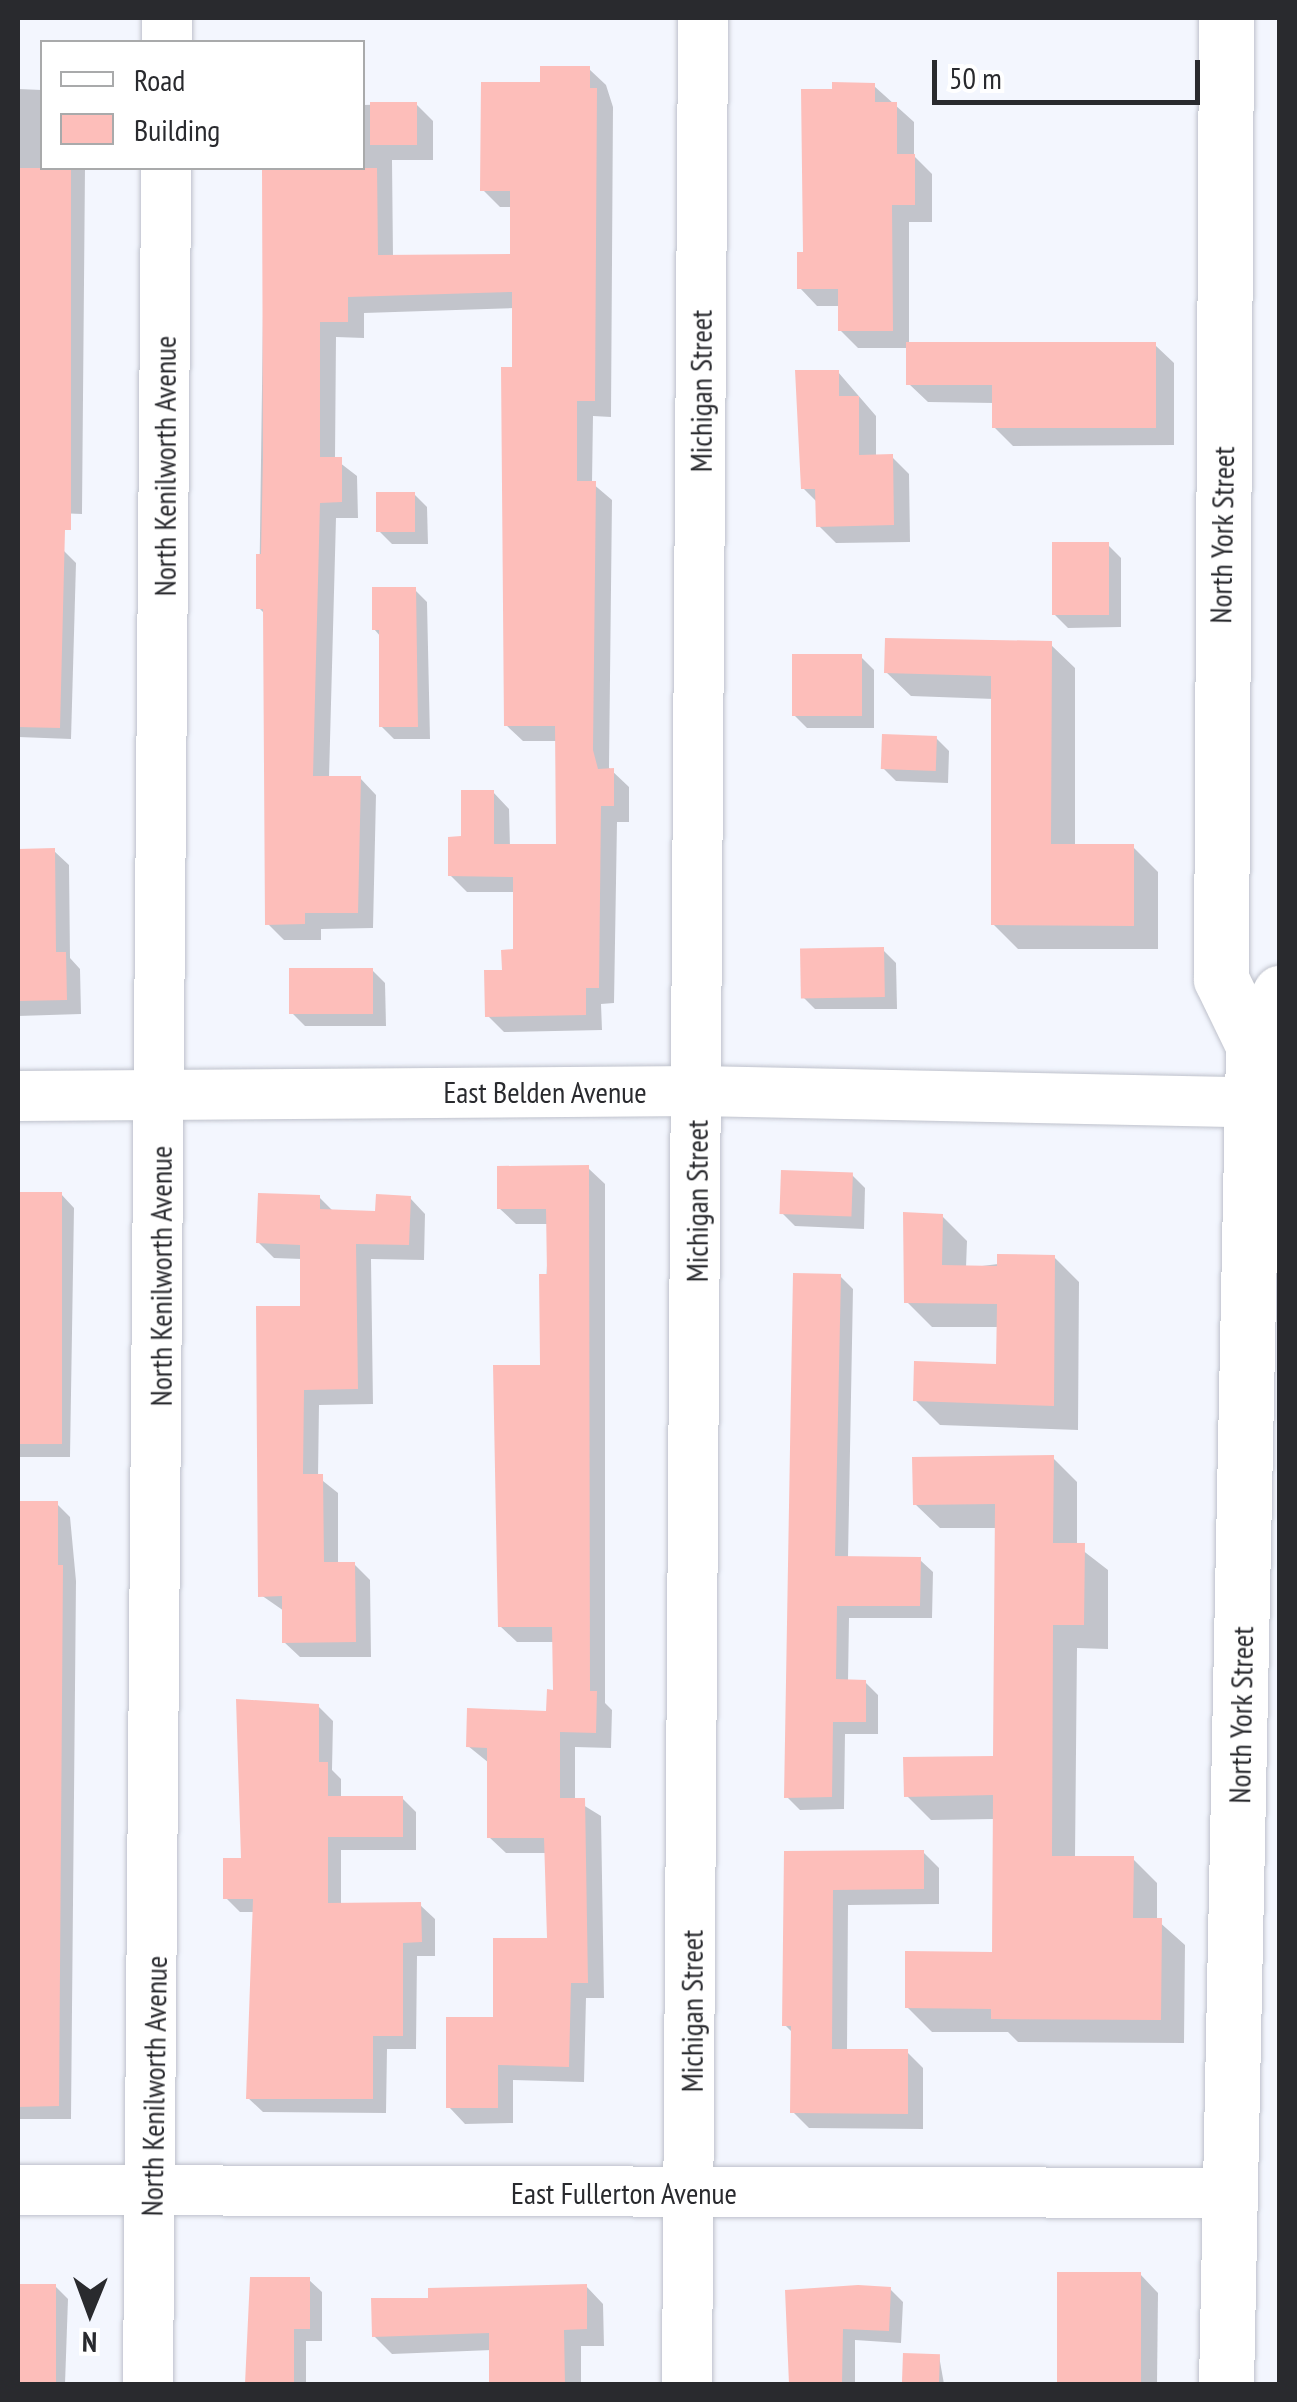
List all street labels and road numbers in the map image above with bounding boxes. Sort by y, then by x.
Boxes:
street label: Michigan Street [683,310,719,472]
street label: North Kenilworth Avenue [147,335,183,597]
street label: North York Street [1202,445,1242,625]
street label: East Belden Avenue [443,1074,647,1110]
street label: Michigan Street [679,1120,715,1282]
street label: North Kenilworth Avenue [143,1145,179,1407]
street label: North York Street [1221,1625,1261,1805]
street label: Michigan Street [674,1930,710,2092]
street label: North Kenilworth Avenue [134,1955,174,2217]
street label: East Fullerton Avenue [511,2175,737,2211]

